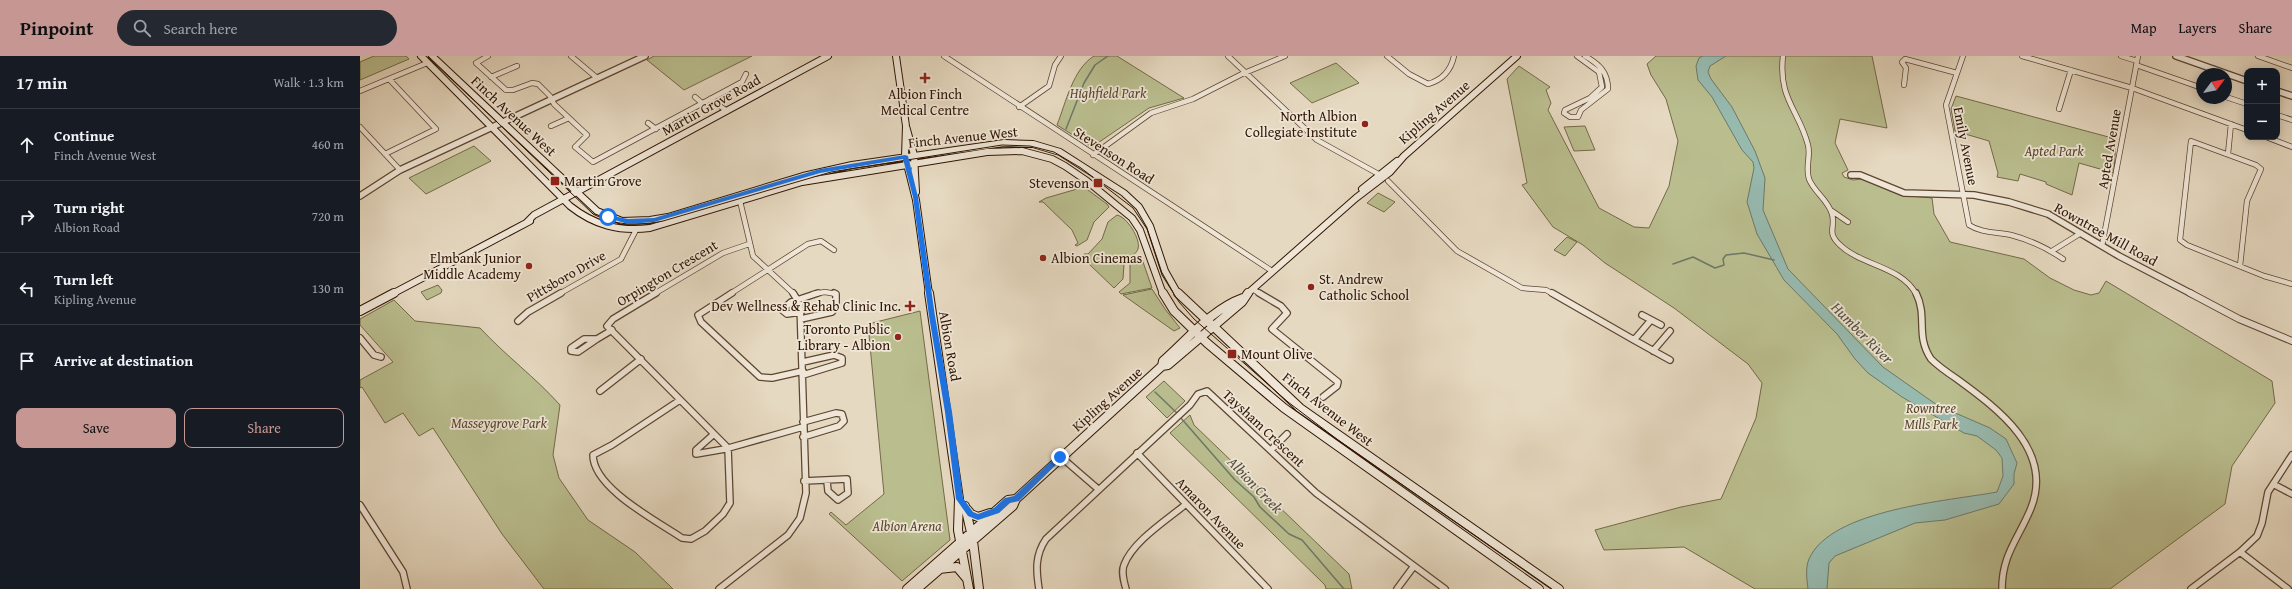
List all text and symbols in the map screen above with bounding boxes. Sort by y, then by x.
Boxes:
search box [117,10,397,46]
text: Pinpoint [20,14,93,42]
icon: search [131,17,153,39]
text: Search here [163,18,237,39]
text: Map [2131,18,2157,38]
text: Layers [2179,18,2217,38]
text: Share [2239,18,2272,38]
north arrow [2196,68,2232,104]
map controls [2244,68,2280,140]
button: + [2244,68,2280,104]
street label: Martin Grove Road [658,69,764,140]
text: 17 min [16,70,67,95]
street label: Finch Avenue West [467,71,561,161]
marker: Albion Finch Medical Centre [919,72,931,84]
text: Walk · 1.3 km [273,73,344,92]
street label: Kipling Avenue [1394,75,1474,149]
park label: Highfield Park [1069,83,1147,103]
place label: Albion Finch Medical Centre [881,84,970,120]
button: − [2244,104,2280,140]
street label: Emily Avenue [1949,105,1983,187]
place label: North Albion Collegiate Institute [1245,106,1357,142]
street label: Apted Avenue [2092,107,2126,191]
marker: North Albion Collegiate Institute [1360,119,1370,129]
street label: Finch Avenue West [907,121,1019,153]
street label: Stevenson Road [1070,121,1159,189]
text: Continue [54,125,115,146]
icon: ahead [16,134,38,156]
text: 460 m [312,135,344,154]
park label: Apted Park [2023,141,2084,161]
text: Finch Avenue West [54,146,156,165]
place label: Martin Grove [564,171,642,191]
place label: Stevenson [1029,173,1089,193]
marker: Martin Grove [549,175,561,187]
marker: Stevenson [1092,177,1104,189]
text: Turn right [54,197,125,218]
street label: Rowntree Mill Road [2051,197,2162,271]
icon: right [16,206,38,228]
text: 720 m [312,207,344,226]
route start [599,208,617,226]
text: Albion Road [54,218,120,237]
street label: Orpington Crescent [613,235,721,311]
street label: Pittsboro Drive [523,245,610,307]
place label: Elmbank Junior Middle Academy [423,248,521,284]
place label: Albion Cinemas [1051,248,1142,268]
marker: Albion Cinemas [1038,253,1048,263]
marker: Elmbank Junior Middle Academy [524,261,534,271]
text: Turn left [54,269,113,290]
place label: St. Andrew Catholic School [1319,269,1409,305]
icon: left [16,278,38,300]
text: 130 m [312,279,344,298]
marker: St. Andrew Catholic School [1306,282,1316,292]
text: Kipling Avenue [54,290,136,309]
place label: Dev Wellness & Rehab Clinic Inc. [711,296,901,316]
water label: Humber River [1826,296,1898,369]
marker: Dev Wellness & Rehab Clinic Inc. [904,300,916,312]
street label: Albion Road [934,309,966,383]
place label: Toronto Public Library - Albion [797,319,890,355]
marker: Toronto Public Library - Albion [893,332,903,342]
place label: Mount Olive [1241,344,1313,364]
marker: Mount Olive [1226,348,1238,360]
icon: arrive [16,350,38,372]
text: Arrive at destination [54,350,193,371]
street label: Kipling Avenue [1067,362,1147,436]
street label: Finch Avenue West [1278,367,1378,451]
street label: Taysham Crescent [1218,384,1310,472]
park label: Rowntree Mills Park [1904,398,1958,434]
button: Save [16,408,176,448]
button: Share [184,408,344,448]
park label: Masseygrove Park [451,413,548,433]
route end [1051,448,1069,466]
water label: Albion Creek [1222,451,1288,518]
street label: Amaron Avenue [1171,473,1251,554]
park label: Albion Arena [871,516,942,536]

